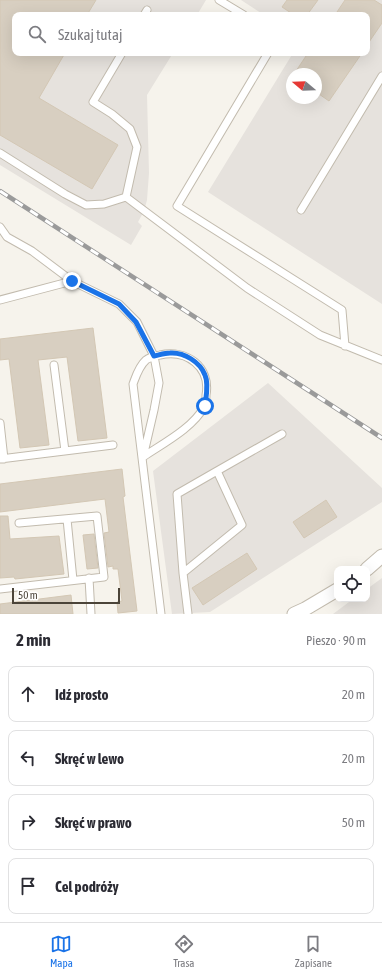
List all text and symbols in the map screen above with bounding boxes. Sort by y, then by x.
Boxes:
search box [12,12,370,56]
icon: search [26,23,48,45]
text: Szukaj tutaj [58,26,122,43]
north arrow [286,68,322,104]
route end [63,272,81,290]
route start [196,397,214,415]
map controls [334,566,370,602]
button: locate [334,566,370,602]
scale bar [12,586,120,605]
text: 50 m [18,589,38,601]
text: 2 min [16,630,51,650]
text: Pieszo · 90 m [306,633,366,648]
icon: ahead [17,683,39,705]
text: Idź prosto [55,686,109,703]
text: 20 m [342,687,365,702]
icon: left [17,747,39,769]
text: Skręć w lewo [55,750,124,767]
text: 20 m [342,751,365,766]
icon: right [17,811,39,833]
text: Skręć w prawo [55,814,132,831]
text: 50 m [342,815,365,830]
icon: arrive [17,875,39,897]
text: Cel podróży [55,878,119,895]
tab: Mapa [50,933,73,969]
tab: Trasa [173,933,195,969]
tab: Zapisane [295,933,332,969]

